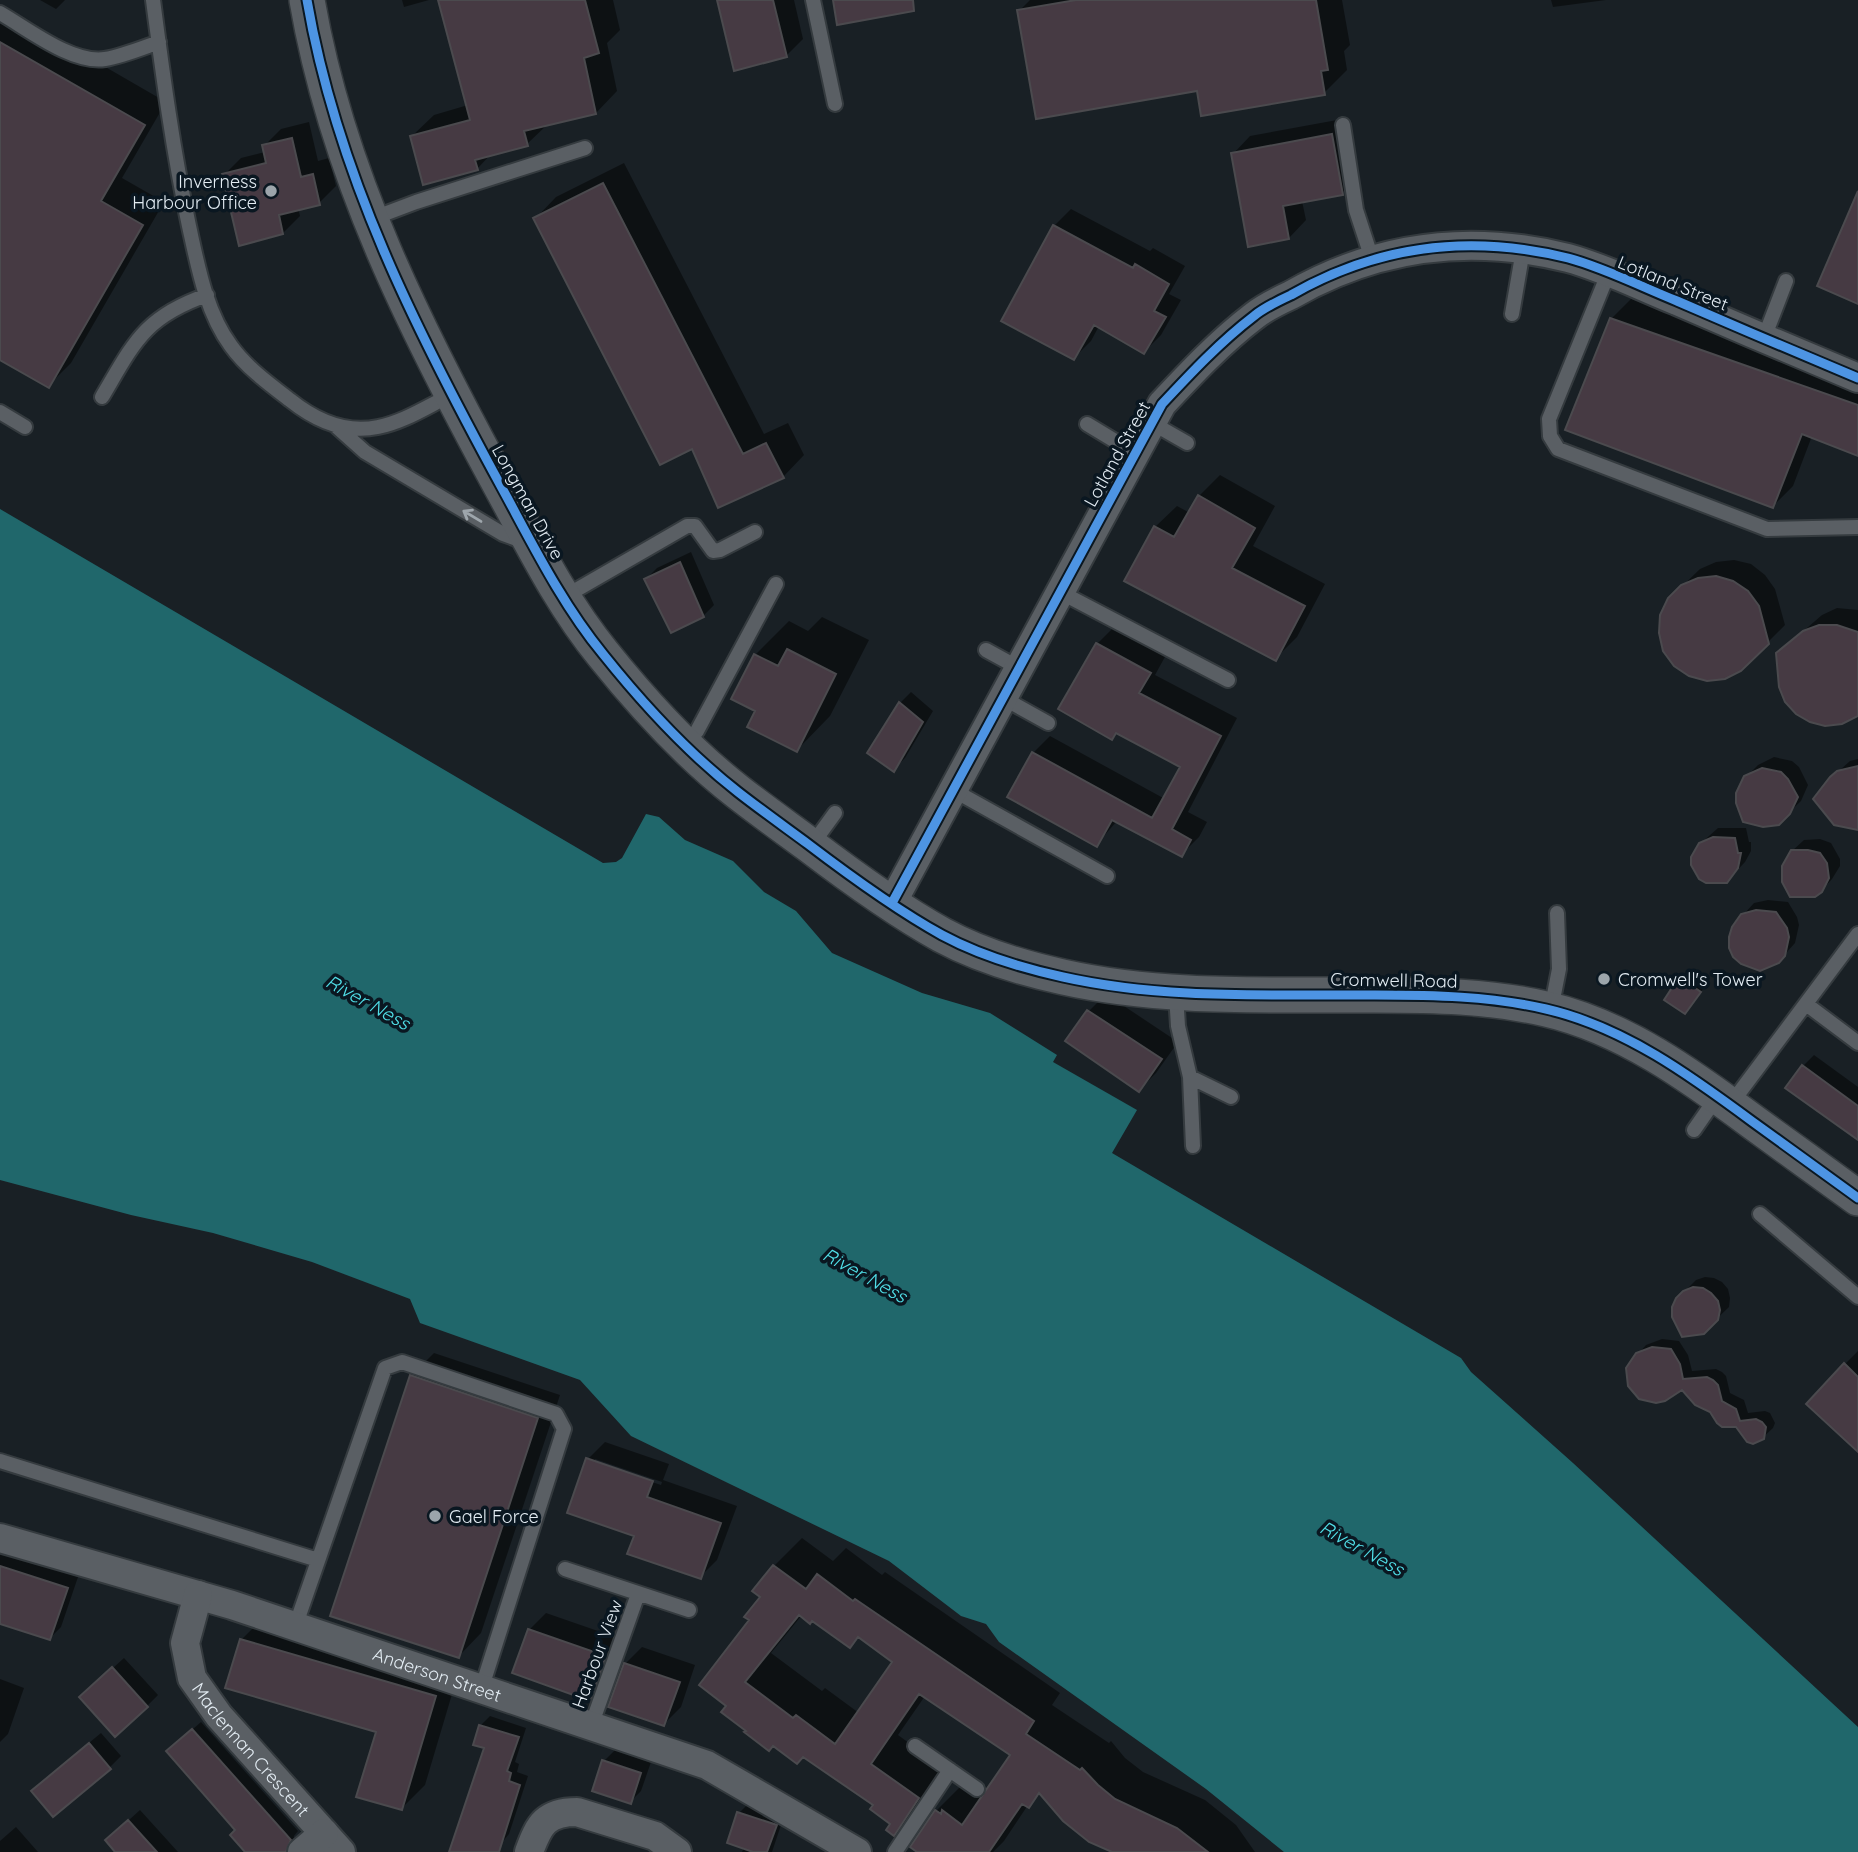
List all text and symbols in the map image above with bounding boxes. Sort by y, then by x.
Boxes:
place label: Inverness Harbour Office [132,170,257,214]
marker: Inverness Harbour Office [263,183,279,199]
street label: Lotland Street [1614,250,1732,316]
street label: Lotland Street [1079,397,1155,511]
street label: Longman Drive [487,440,569,564]
one-way arrow [462,508,482,522]
street label: Cromwell Road [1330,967,1458,993]
place label: Cromwell's Tower [1618,968,1763,991]
water label: River Ness [322,969,415,1035]
marker: Cromwell's Tower [1596,971,1612,987]
water label: River Ness [819,1242,912,1308]
place label: Gael Force [449,1505,539,1528]
marker: Gael Force [427,1508,443,1524]
water label: River Ness [1316,1515,1409,1581]
street label: Harbour View [567,1596,627,1712]
street label: Anderson Street [370,1642,504,1706]
street label: Maclennan Crescent [187,1678,315,1821]

